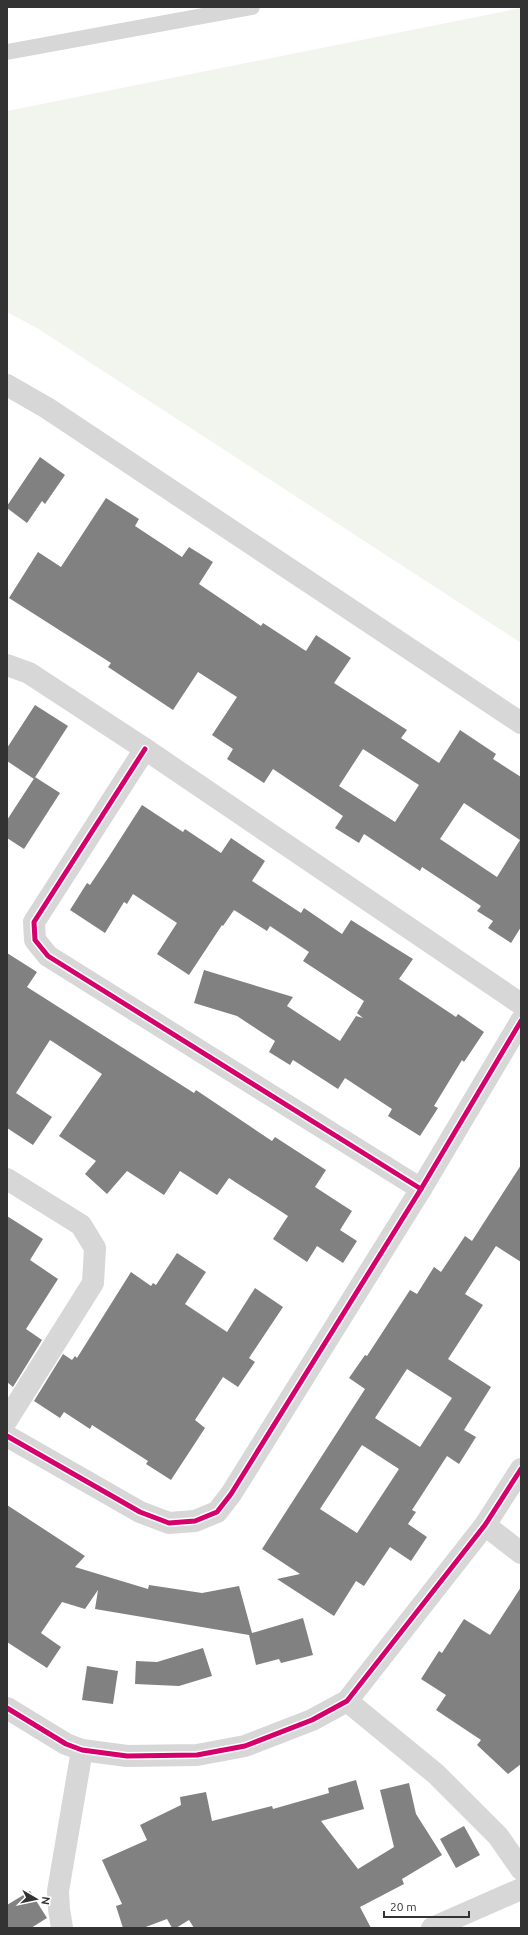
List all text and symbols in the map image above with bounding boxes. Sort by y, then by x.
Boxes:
north arrow [16,1879,56,1919]
scale bar [384,1893,469,1919]
text: N [39,1896,52,1906]
text: 20 m [390,1900,417,1913]

